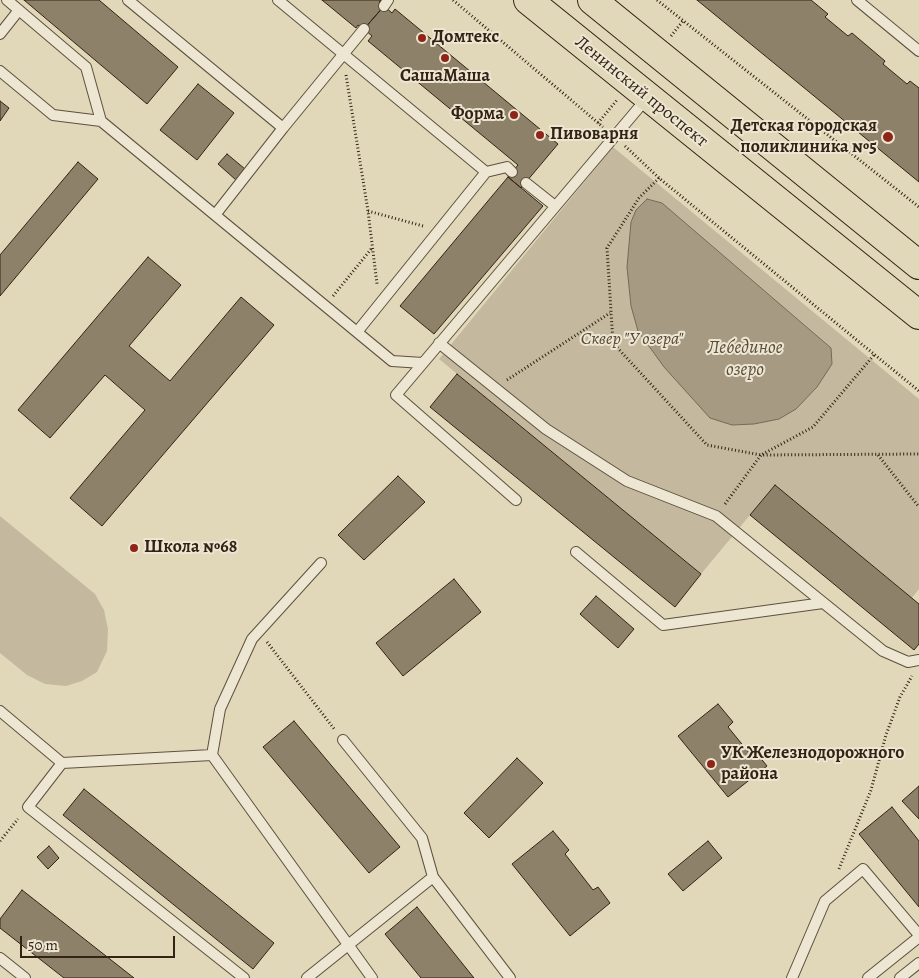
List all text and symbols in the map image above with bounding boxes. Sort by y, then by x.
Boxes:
place label: Домтекс [432,27,499,49]
marker: Домтекс [416,32,428,44]
street label: Ленинский проспект [570,32,712,152]
marker: СашаМаша [439,52,451,64]
place label: СашаМаша [400,66,490,88]
place label: Форма [451,104,504,126]
marker: Форма [508,109,520,121]
place label: Детская городская поликлиника №5 [730,116,877,158]
place label: Пивоварня [550,124,638,146]
marker: Пивоварня [534,129,546,141]
marker: Детская городская поликлиника №5 [881,130,895,144]
park label: Сквер "У озера" [581,329,683,351]
water label: Лебединое озеро [707,337,783,381]
place label: Школа №68 [144,537,237,559]
marker: Школа №68 [128,542,140,554]
place label: УК Железнодорожного района [721,743,904,786]
marker: УК Железнодорожного района [705,758,717,770]
scale bar [22,926,178,958]
text: 50 m [28,935,58,955]

